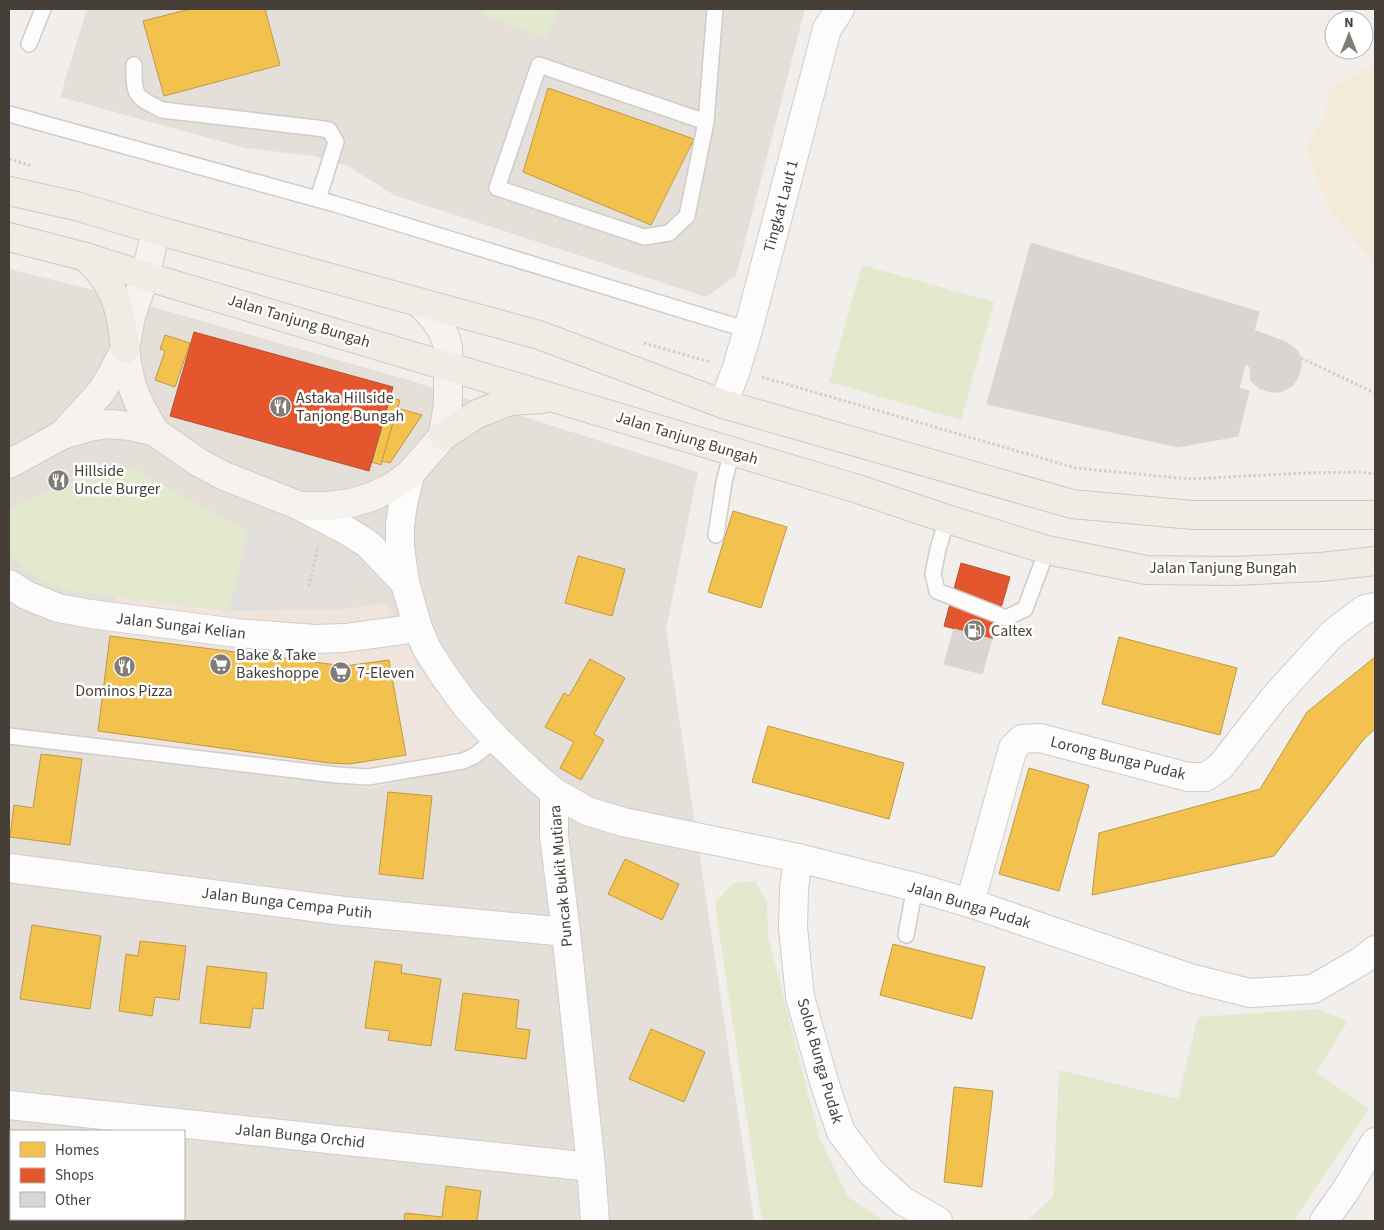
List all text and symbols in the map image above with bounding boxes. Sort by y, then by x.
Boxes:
north arrow [1324,10,1374,60]
text: N [1344,13,1354,33]
street label: Tingkat Laut 1 [758,157,804,255]
street label: Jalan Tanjung Bungah [225,289,373,353]
place label: Astaka Hillside Tanjong Bungah [296,387,404,427]
restaurant icon: Astaka Hillside Tanjong Bungah [268,395,292,419]
street label: Jalan Tanjung Bungah [613,406,761,470]
place label: Hillside Uncle Burger [74,460,161,500]
restaurant icon: Hillside Uncle Burger [46,468,70,492]
street label: Jalan Tanjung Bungah [1149,557,1297,579]
street label: Jalan Sungai Kelian [115,607,247,645]
fuel station icon: Caltex [963,619,987,643]
place label: Caltex [991,620,1032,642]
place label: Bake & Take Bakeshoppe [236,644,319,684]
supermarket icon: Bake & Take Bakeshoppe [208,652,232,676]
restaurant icon: Dominos Pizza [112,655,136,679]
supermarket icon: 7-Eleven [329,661,353,685]
place label: 7-Eleven [357,662,415,684]
place label: Dominos Pizza [75,680,173,702]
street label: Lorong Bunga Pudak [1048,731,1188,785]
street label: Puncak Bukit Mutiara [544,804,578,948]
street label: Jalan Bunga Pudak [904,876,1034,934]
street label: Jalan Bunga Cempa Putih [200,882,374,924]
street label: Solok Bunga Pudak [792,996,848,1126]
street label: Jalan Bunga Orchid [234,1118,366,1154]
legend [10,1130,185,1220]
text: Homes [55,1140,99,1161]
text: Shops [55,1165,94,1186]
text: Other [55,1190,92,1211]

